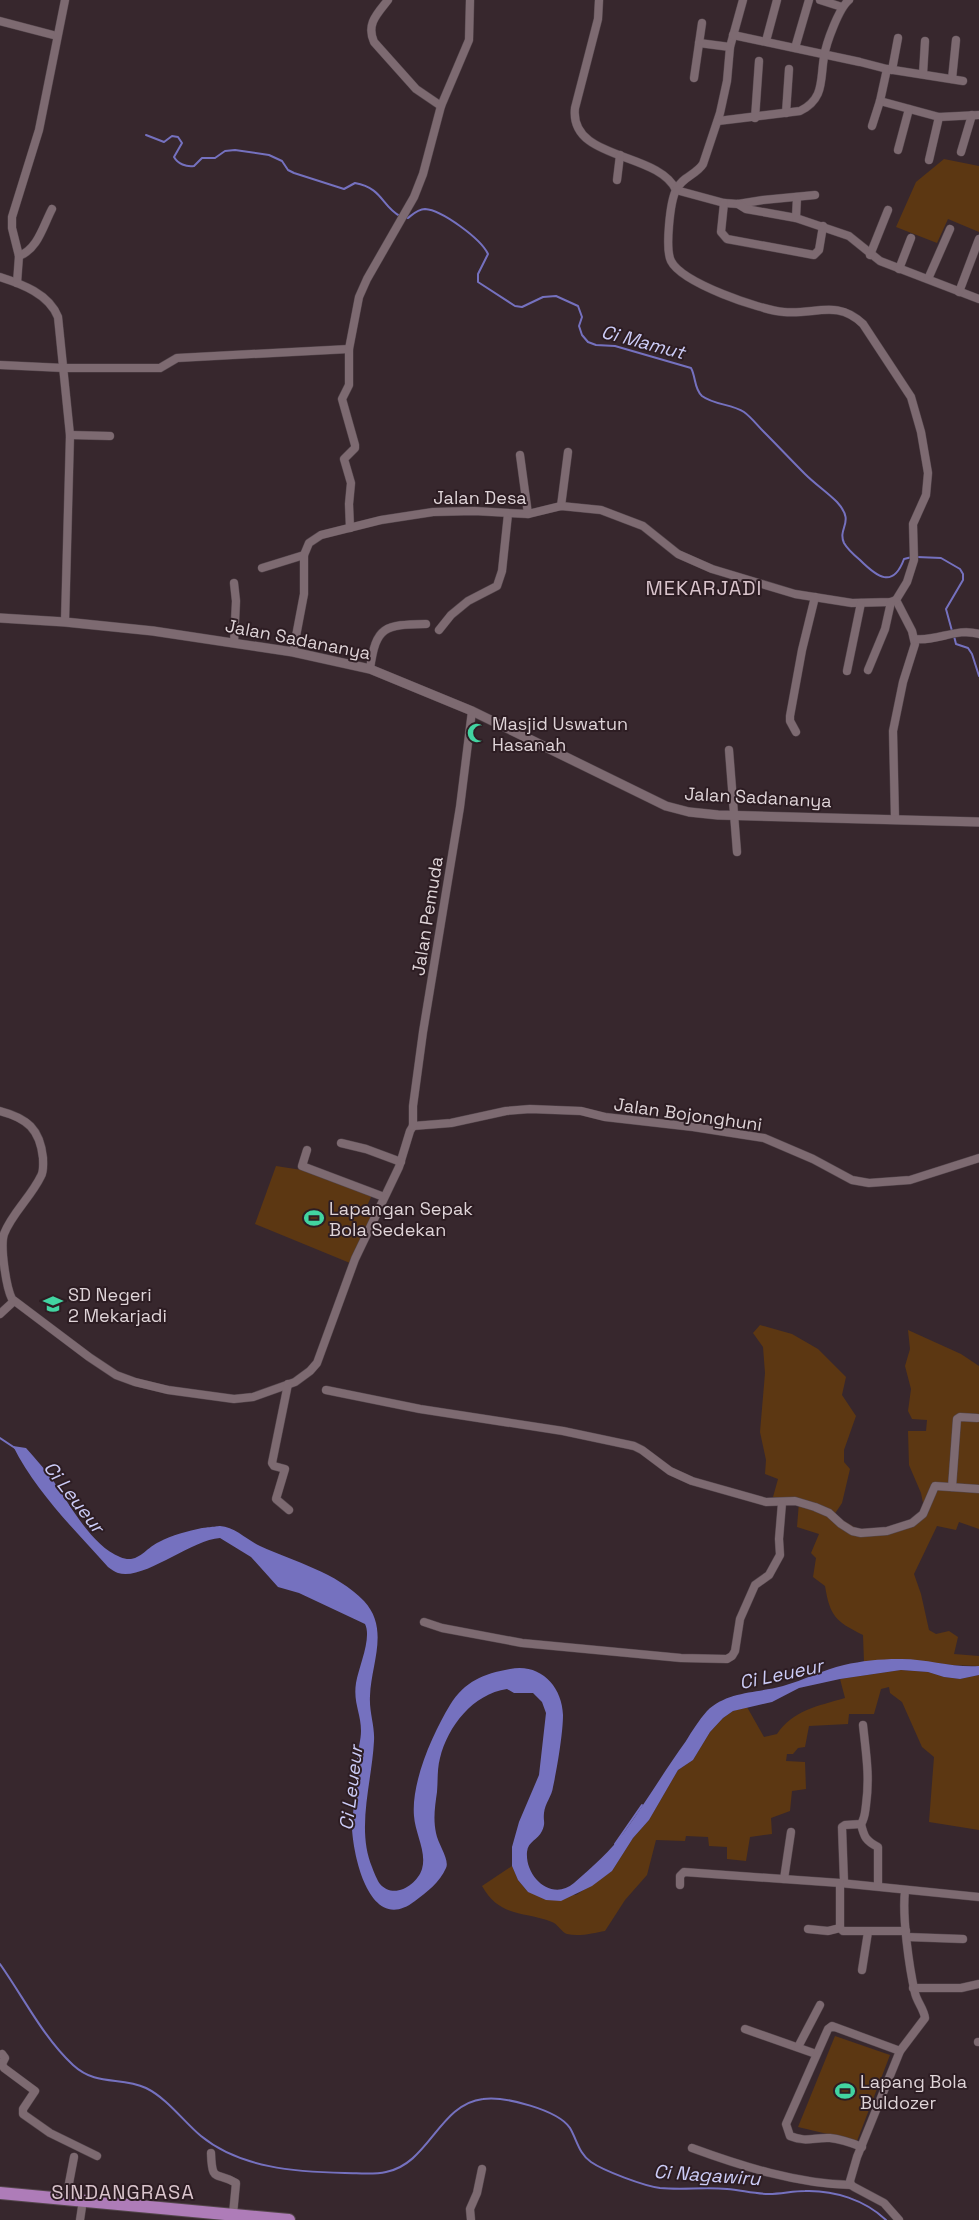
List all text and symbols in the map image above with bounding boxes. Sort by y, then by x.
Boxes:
water label: Ci Mamut [598,319,690,366]
street label: Jalan Desa [433,486,527,509]
district label: MEKARJADI [646,575,762,601]
street label: Jalan Sadananya [223,614,373,664]
place label: Masjid Uswatun Hasanah [492,712,628,756]
mosque icon: Masjid Uswatun Hasanah [466,722,488,744]
street label: Jalan Sadananya [684,782,832,812]
street label: Jalan Pemuda [406,855,448,977]
street label: Jalan Bojonghuni [612,1092,764,1136]
place label: Lapangan Sepak Bola Sedekan [329,1197,473,1241]
sports icon: Lapangan Sepak Bola Sedekan [303,1207,325,1229]
place label: SD Negeri 2 Mekarjadi [68,1283,167,1327]
school or university icon: SD Negeri 2 Mekarjadi [42,1293,64,1315]
water label: Ci Leueur [38,1456,111,1540]
water label: Ci Leueur [737,1653,827,1695]
water label: Ci Leueur [333,1742,369,1832]
place label: Lapang Bola Buldozer [860,2070,967,2114]
sports icon: Lapang Bola Buldozer [834,2080,856,2102]
water label: Ci Nagawiru [653,2159,762,2191]
district label: SINDANGRASA [51,2179,195,2205]

